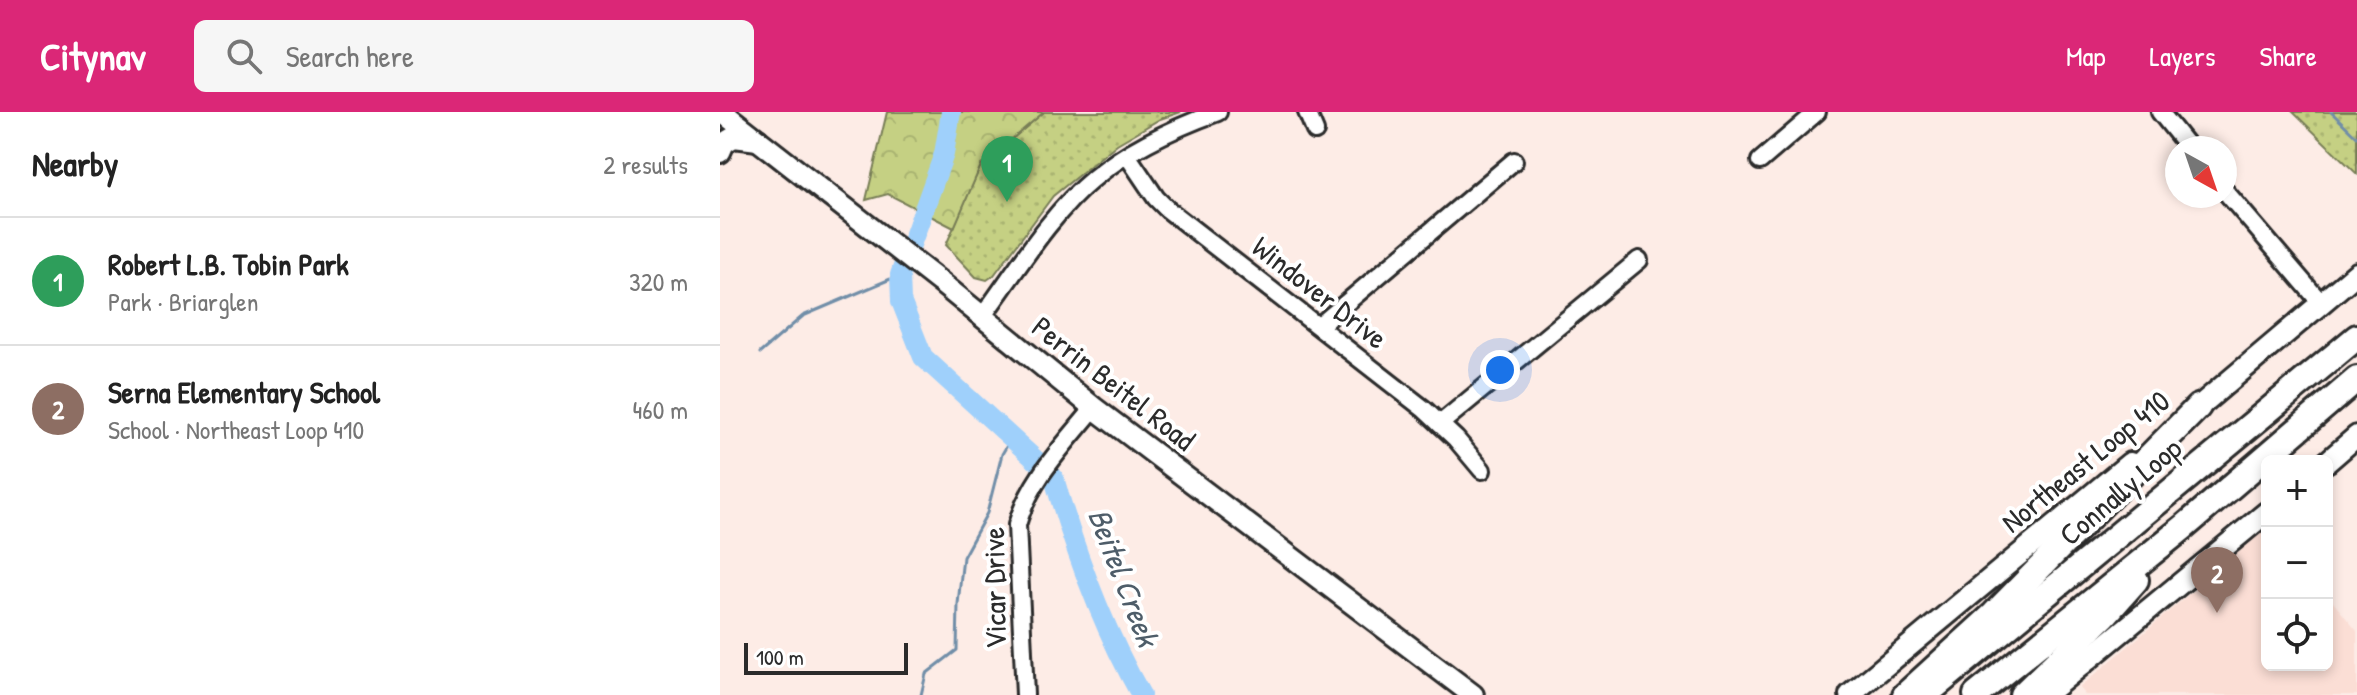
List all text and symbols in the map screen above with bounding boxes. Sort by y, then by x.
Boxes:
search box [194,20,754,92]
text: Citynav [40,30,146,82]
icon: search [222,34,266,78]
text: Search here [286,36,414,76]
text: Map [2066,37,2106,75]
text: Layers [2150,37,2215,75]
text: Share [2259,37,2317,75]
pin: 1 [981,136,1033,202]
north arrow [2165,136,2237,208]
text: Nearby [32,141,118,187]
text: 2 results [603,147,688,182]
street label: Windover Drive [1244,227,1396,357]
text: Robert L.B. Tobin Park [108,244,349,284]
text: 1 [53,264,63,299]
text: 320 m [629,264,688,299]
text: Park · Briarglen [108,284,258,319]
street label: Perrin Beitel Road [1024,307,1204,460]
your location [1480,350,1520,390]
text: Serna Elementary School [108,372,380,412]
street label: Northeast Loop 410 [1993,381,2177,541]
text: 2 [52,392,64,427]
text: 460 m [633,392,688,427]
text: School · Northeast Loop 410 [108,412,364,447]
street label: Connally Loop [2050,428,2190,554]
map controls [2261,455,2333,671]
button: + [2261,455,2333,527]
water label: Beitel Creek [1078,502,1171,655]
street label: Vicar Drive [973,527,1015,649]
button: − [2261,527,2333,599]
pin: 2 [2191,547,2243,613]
button: locate [2261,599,2333,671]
scale bar [744,639,908,675]
text: 100 m [756,642,804,672]

